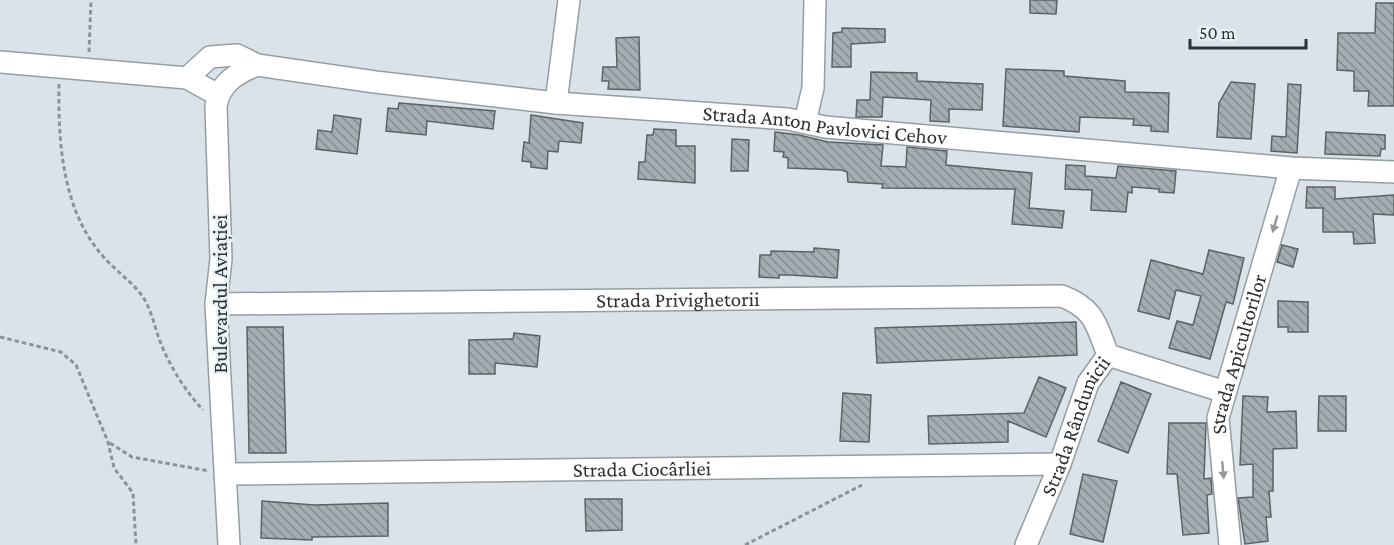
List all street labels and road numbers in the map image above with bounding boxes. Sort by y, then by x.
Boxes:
street label: Strada Anton Pavlovici Cehov [702,101,948,150]
street label: Bulevardul Aviației [208,214,233,373]
street label: Strada Apicultorilor [1206,271,1272,436]
street label: Strada Privighetorii [596,287,760,312]
street label: Strada Rândunicii [1036,351,1116,500]
street label: Strada Ciocârliei [573,456,712,482]

